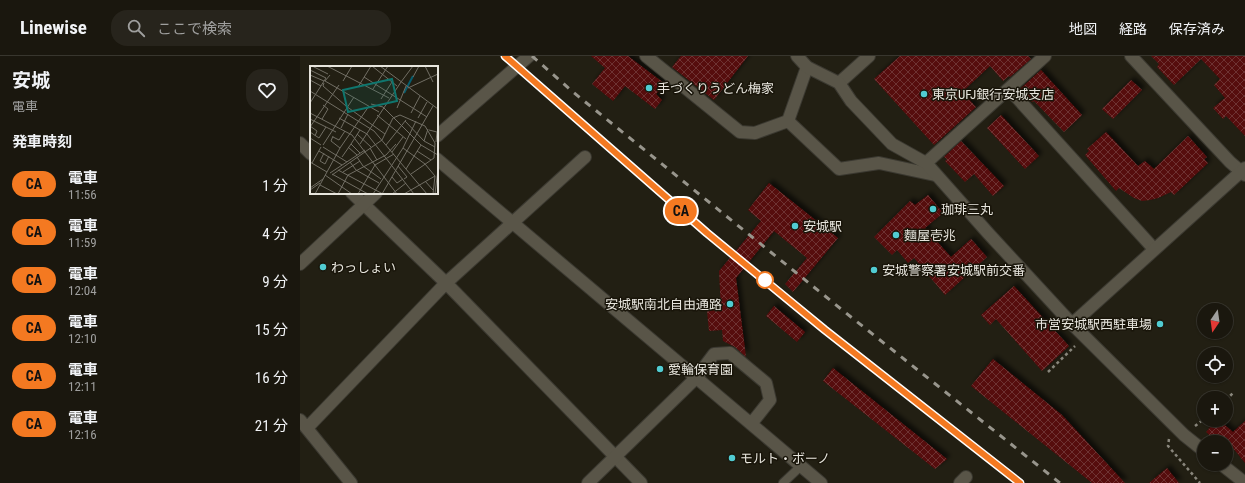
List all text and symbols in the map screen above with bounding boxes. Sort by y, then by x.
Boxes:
search box [111,10,391,46]
text: Linewise [20,16,87,39]
icon: search [125,17,147,39]
text: ここで検索 [157,20,232,38]
text: 地図 [1069,21,1097,37]
text: 経路 [1119,21,1147,37]
text: 保存済み [1169,21,1225,37]
inset map [310,66,438,194]
text: 安城 [12,69,50,92]
button: heart [246,69,288,111]
place label: 手づくりうどん梅家 [657,81,774,96]
marker: 手づくりうどん梅家 [644,83,654,93]
place label: 東京UFJ銀行安城支店 [932,87,1054,102]
marker: 東京UFJ銀行安城支店 [919,89,929,99]
text: 電車 [12,99,38,114]
text: 発車時刻 [12,133,72,151]
text: 電車 [68,169,98,187]
text: CA [26,176,42,192]
text: 1 分 [262,177,288,195]
text: 11:56 [68,187,97,202]
line badge: CA [663,198,699,224]
place label: 珈琲三丸 [941,202,993,217]
text: CA [673,203,689,219]
marker: 珈琲三丸 [928,204,938,214]
text: 電車 [68,217,98,235]
place label: 安城駅 [803,219,842,234]
marker: 安城駅 [790,221,800,231]
text: CA [26,224,42,240]
text: 4 分 [262,225,288,243]
place label: 麵屋壱兆 [904,228,956,243]
marker: 麵屋壱兆 [891,230,901,240]
text: 11:59 [68,235,97,250]
place label: わっしょい [331,260,396,275]
marker: わっしょい [318,262,328,272]
place label: 安城警察署安城駅前交番 [882,263,1025,278]
text: 電車 [68,265,98,283]
marker: 安城警察署安城駅前交番 [869,265,879,275]
unlabelled marker [756,271,774,289]
text: CA [26,272,42,288]
text: 9 分 [262,273,288,291]
text: 12:04 [68,283,97,298]
place label: 安城駅南北自由通路 [605,297,722,312]
marker: 安城駅南北自由通路 [725,299,735,309]
north arrow [1197,303,1233,339]
map controls [1197,303,1233,471]
text: 電車 [68,313,98,331]
place label: 市営安城駅西駐車場 [1035,317,1152,332]
marker: 市営安城駅西駐車場 [1155,319,1165,329]
text: CA [26,320,42,336]
text: 15 分 [255,321,288,339]
text: 12:10 [68,331,97,346]
button: locate [1197,347,1233,383]
text: 電車 [68,361,98,379]
place label: 愛輪保育園 [668,362,733,377]
marker: 愛輪保育園 [655,364,665,374]
text: CA [26,368,42,384]
text: 16 分 [255,369,288,387]
text: 12:11 [68,379,97,394]
button: + [1197,391,1233,427]
text: 電車 [68,409,98,427]
text: CA [26,416,42,432]
text: 21 分 [255,417,288,435]
text: 12:16 [68,427,97,442]
button: − [1197,435,1233,471]
place label: モルト・ボーノ [740,451,830,466]
marker: モルト・ボーノ [727,453,737,463]

